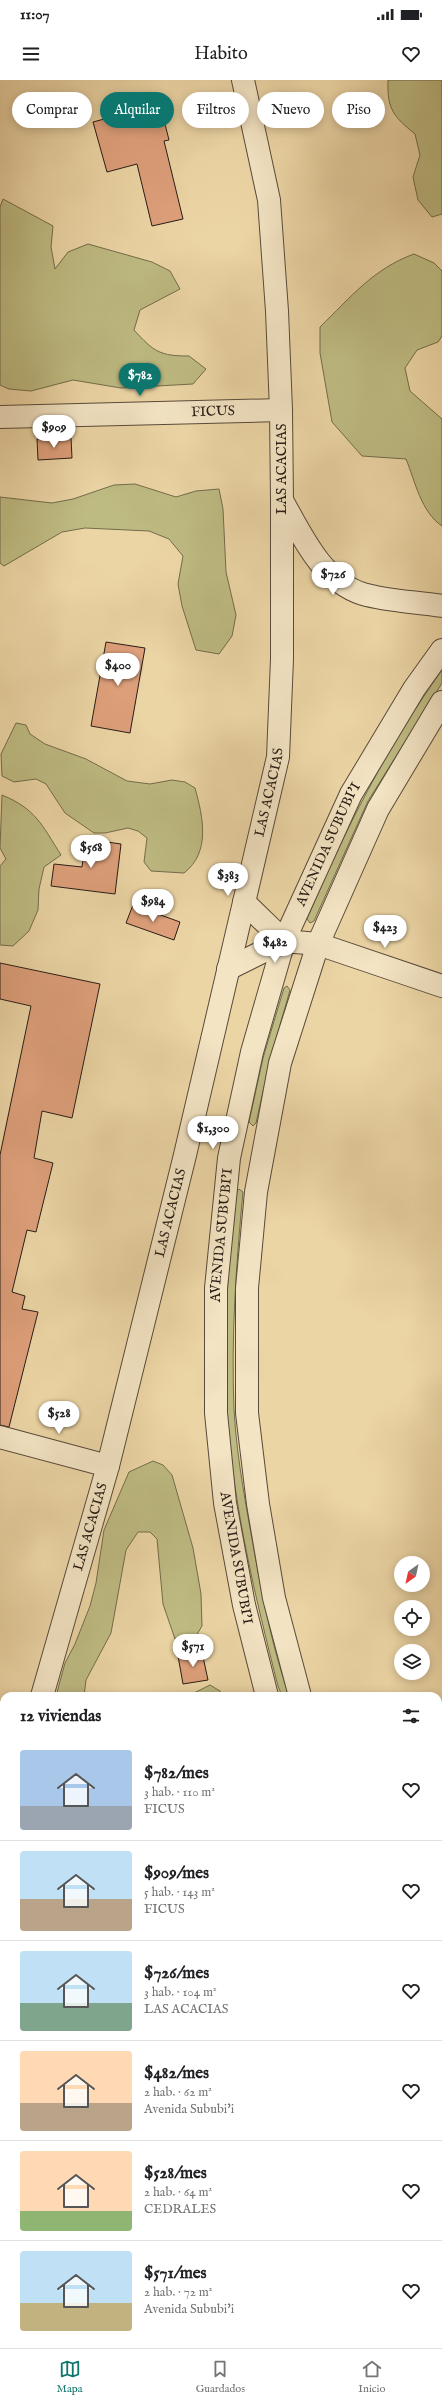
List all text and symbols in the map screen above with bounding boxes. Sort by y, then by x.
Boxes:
text: 11:07 [20,5,50,24]
icon: menu [20,43,42,65]
text: Habito [194,43,248,66]
icon: heart [400,43,422,65]
chip: Comprar [12,92,92,128]
chip: Alquilar [100,92,174,128]
chip: Filtros [182,92,249,128]
chip: Nuevo [257,92,324,128]
chip: Piso [332,92,385,128]
pin: $782 [116,363,164,397]
text: $782 [128,367,152,384]
street label: FICUS [191,402,235,421]
pin: $909 [30,415,78,449]
text: $909 [42,419,66,436]
street label: LAS ACACIAS [273,424,291,514]
pin: $726 [309,562,357,596]
text: $726 [321,566,345,583]
pin: $400 [94,653,142,687]
text: $400 [105,657,131,674]
street label: LAS ACACIAS [251,748,287,839]
street label: AVENIDA SUBUBI'I [292,779,365,910]
pin: $568 [67,835,115,869]
text: $568 [80,839,102,856]
pin: $383 [204,863,252,897]
text: $383 [217,867,239,884]
pin: $984 [129,889,177,923]
text: $984 [141,893,165,910]
pin: $423 [361,915,409,949]
text: $423 [373,919,397,936]
pin: $482 [251,930,299,964]
text: $482 [263,934,287,951]
pin: $1,300 [180,1116,246,1150]
text: $1,300 [196,1120,230,1137]
street label: LAS ACACIAS [151,1167,190,1259]
street label: AVENIDA SUBUBI'I [207,1168,237,1303]
pin: $528 [35,1401,83,1435]
text: $528 [47,1405,71,1422]
street label: LAS ACACIAS [69,1481,112,1573]
street label: AVENIDA SUBUBI'I [215,1489,257,1626]
north arrow [394,1556,430,1592]
map controls [394,1556,430,1680]
button: locate [394,1600,430,1636]
pin: $571 [169,1634,217,1668]
text: $571 [182,1638,204,1655]
button: layers [394,1644,430,1680]
icon: filters [400,1705,422,1727]
text: 12 viviendas [20,1706,101,1727]
text: $782/mes [144,1763,209,1784]
icon: home [52,1766,100,1814]
icon: heart [400,1779,422,1801]
text: 3 hab. · 110 m² [144,1784,215,1801]
text: FICUS [144,1801,185,1818]
text: $909/mes [144,1863,209,1884]
icon: home [52,1867,100,1915]
icon: heart [400,1880,422,1902]
text: 5 hab. · 143 m² [144,1884,215,1901]
text: FICUS [144,1901,185,1918]
text: $726/mes [144,1963,209,1984]
icon: home [52,1967,100,2015]
icon: heart [400,1980,422,2002]
text: 3 hab. · 104 m² [144,1984,217,2001]
text: LAS ACACIAS [144,2001,228,2018]
text: $482/mes [144,2063,209,2084]
icon: home [52,2067,100,2115]
icon: heart [400,2080,422,2102]
text: 2 hab. · 62 m² [144,2084,212,2101]
text: Avenida Sububi'i [144,2101,234,2118]
text: $528/mes [144,2163,207,2184]
icon: home [52,2167,100,2215]
icon: heart [400,2180,422,2202]
text: 2 hab. · 64 m² [144,2184,212,2201]
text: CEDRALES [144,2201,216,2218]
text: $571/mes [144,2263,207,2284]
icon: home [52,2267,100,2315]
icon: heart [400,2280,422,2302]
text: 2 hab. · 72 m² [144,2284,212,2301]
text: Avenida Sububi'i [144,2301,234,2318]
tab: Mapa [57,2358,82,2396]
tab: Guardados [196,2358,245,2396]
tab: Inicio [358,2358,385,2396]

